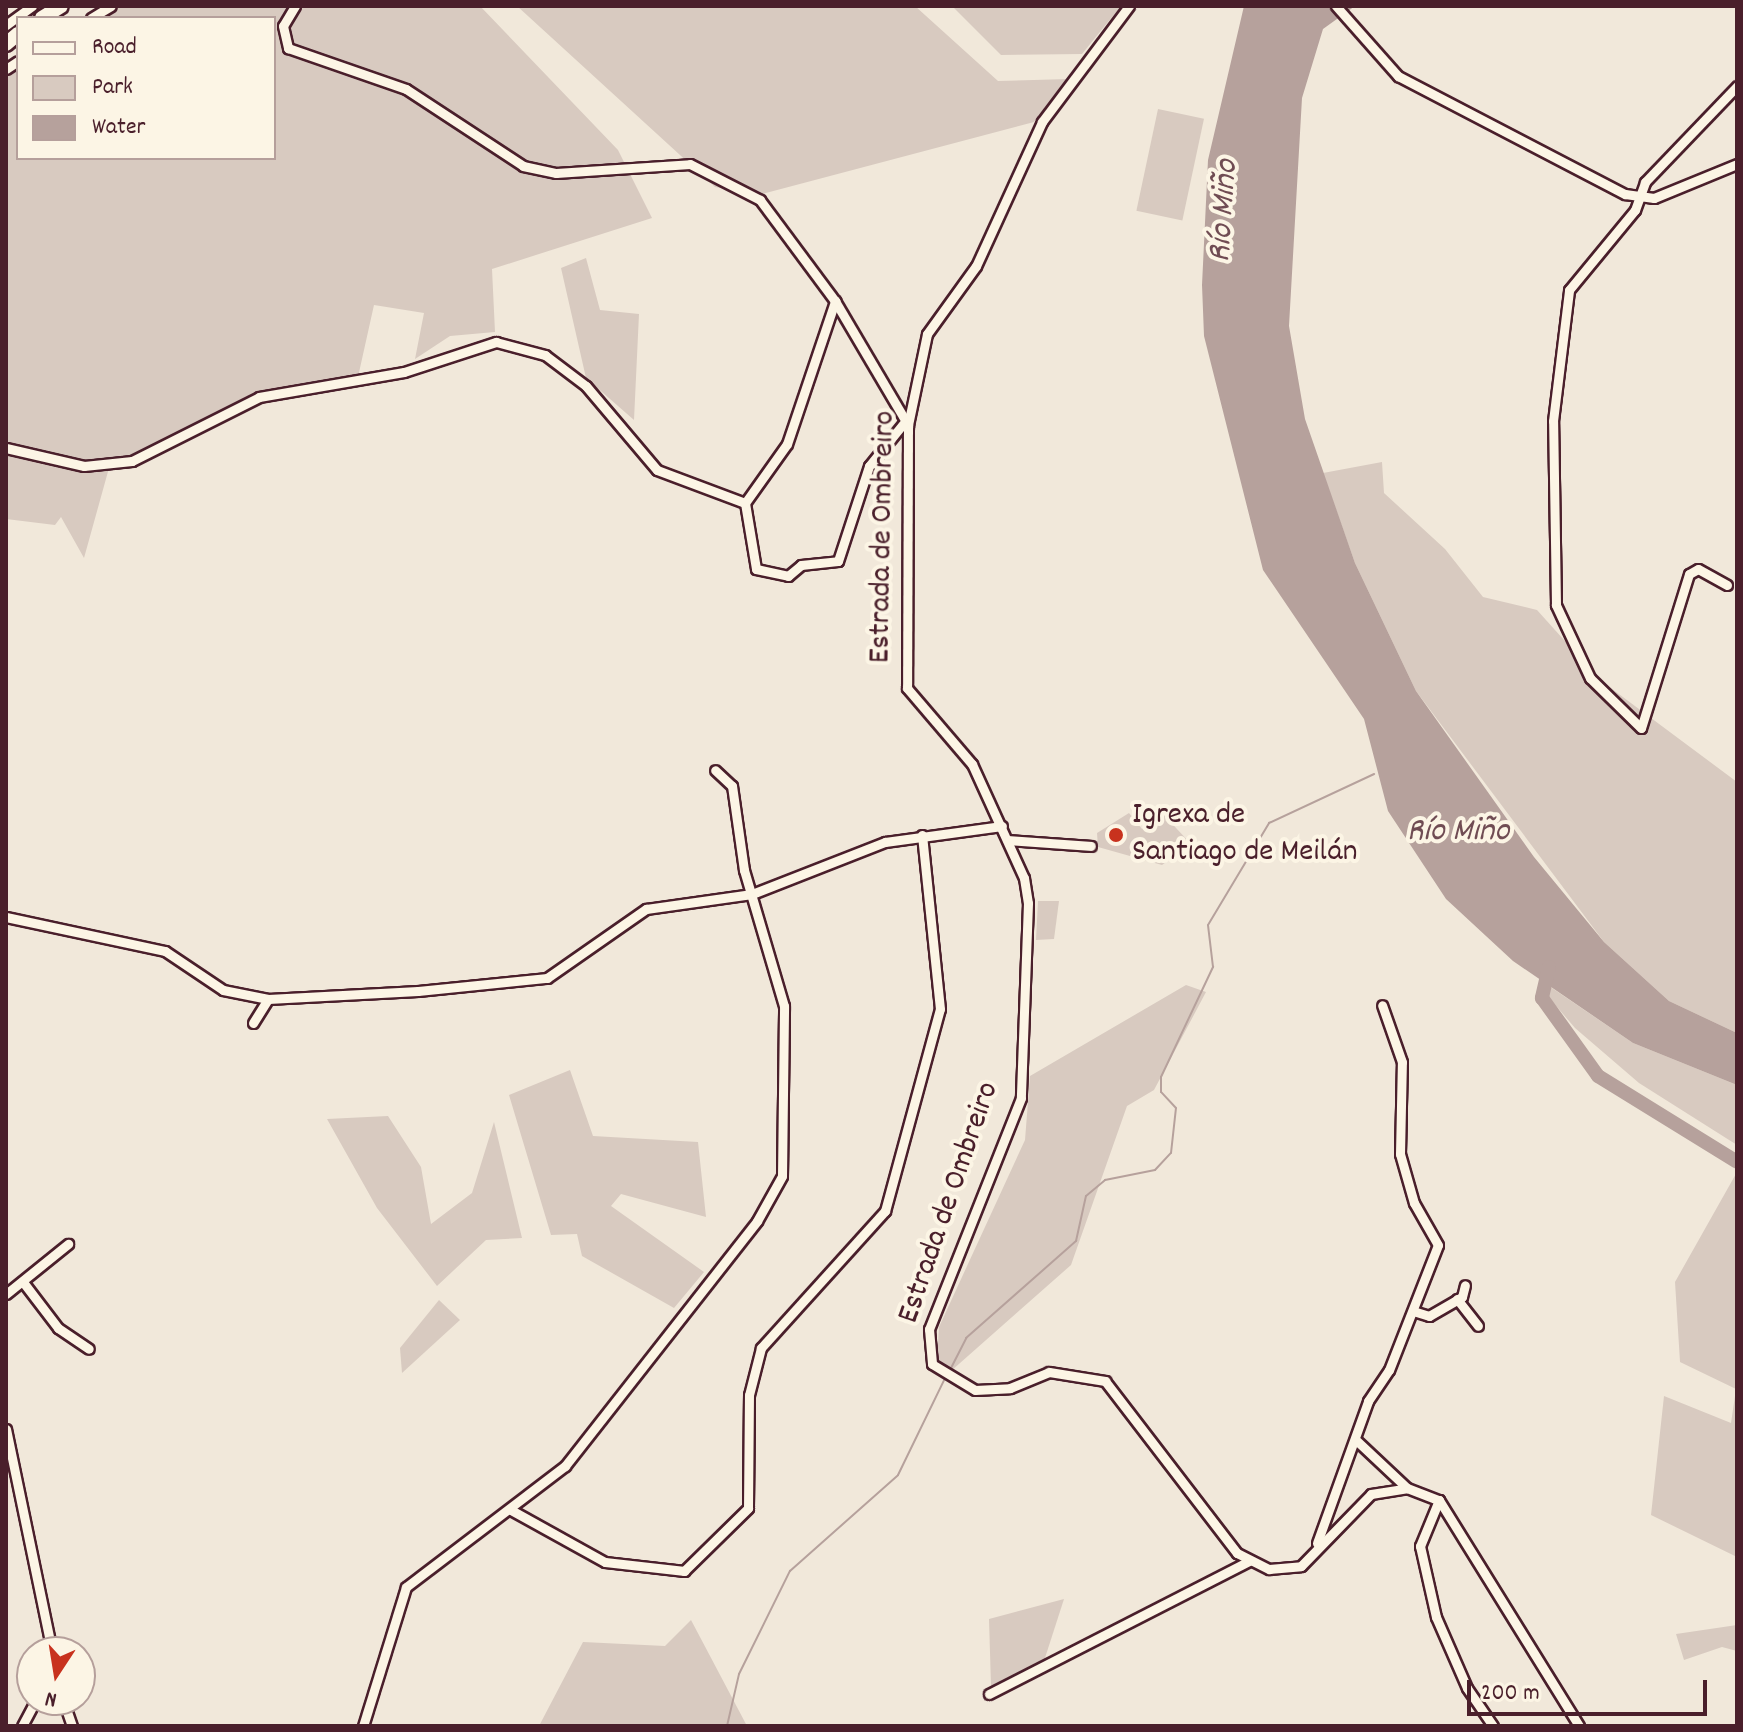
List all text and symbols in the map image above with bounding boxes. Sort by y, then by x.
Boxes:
legend [16,16,276,160]
text: Road [92,31,137,65]
text: Park [92,71,133,105]
text: Water [92,111,145,145]
water label: Río Miño [1201,158,1249,264]
street label: Estrada de Ombreiro [863,410,905,664]
place label: Igrexa de Santiago de Meilán [1132,798,1358,873]
water label: Río Miño [1407,813,1509,853]
marker: Igrexa de Santiago de Meilán [1107,826,1125,844]
street label: Estrada de Ombreiro [891,1077,1009,1329]
north arrow [16,1636,96,1716]
scale bar [1471,1664,1711,1714]
text: 200 m [1481,1677,1540,1711]
text: N [43,1682,60,1714]

